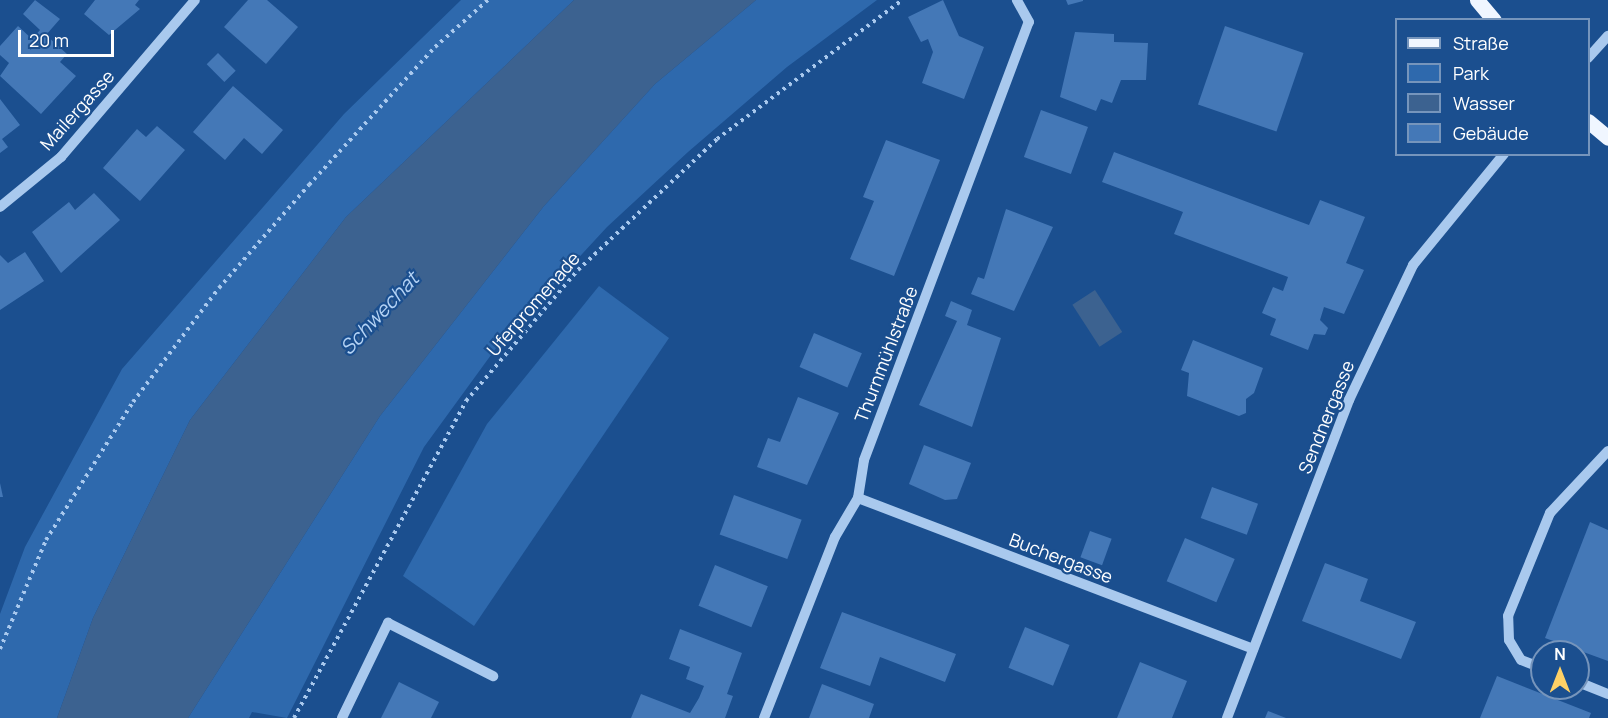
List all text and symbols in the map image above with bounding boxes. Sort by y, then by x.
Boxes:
scale bar [21,18,117,56]
legend [1395,18,1590,156]
text: 20 m [29,28,69,52]
text: Straße [1453,31,1509,55]
text: Park [1453,61,1489,85]
street label: Mailergasse [35,66,119,154]
text: Wasser [1453,91,1515,115]
text: Gebäude [1453,121,1529,145]
street label: Uferpromenade [482,248,584,360]
water label: Schwechat [335,267,423,359]
street label: Thurnmühlstraße [850,283,922,425]
street label: Sendnergasse [1294,357,1358,477]
street label: Buchergasse [1006,528,1116,588]
north arrow [1530,640,1590,700]
text: N [1554,643,1566,665]

